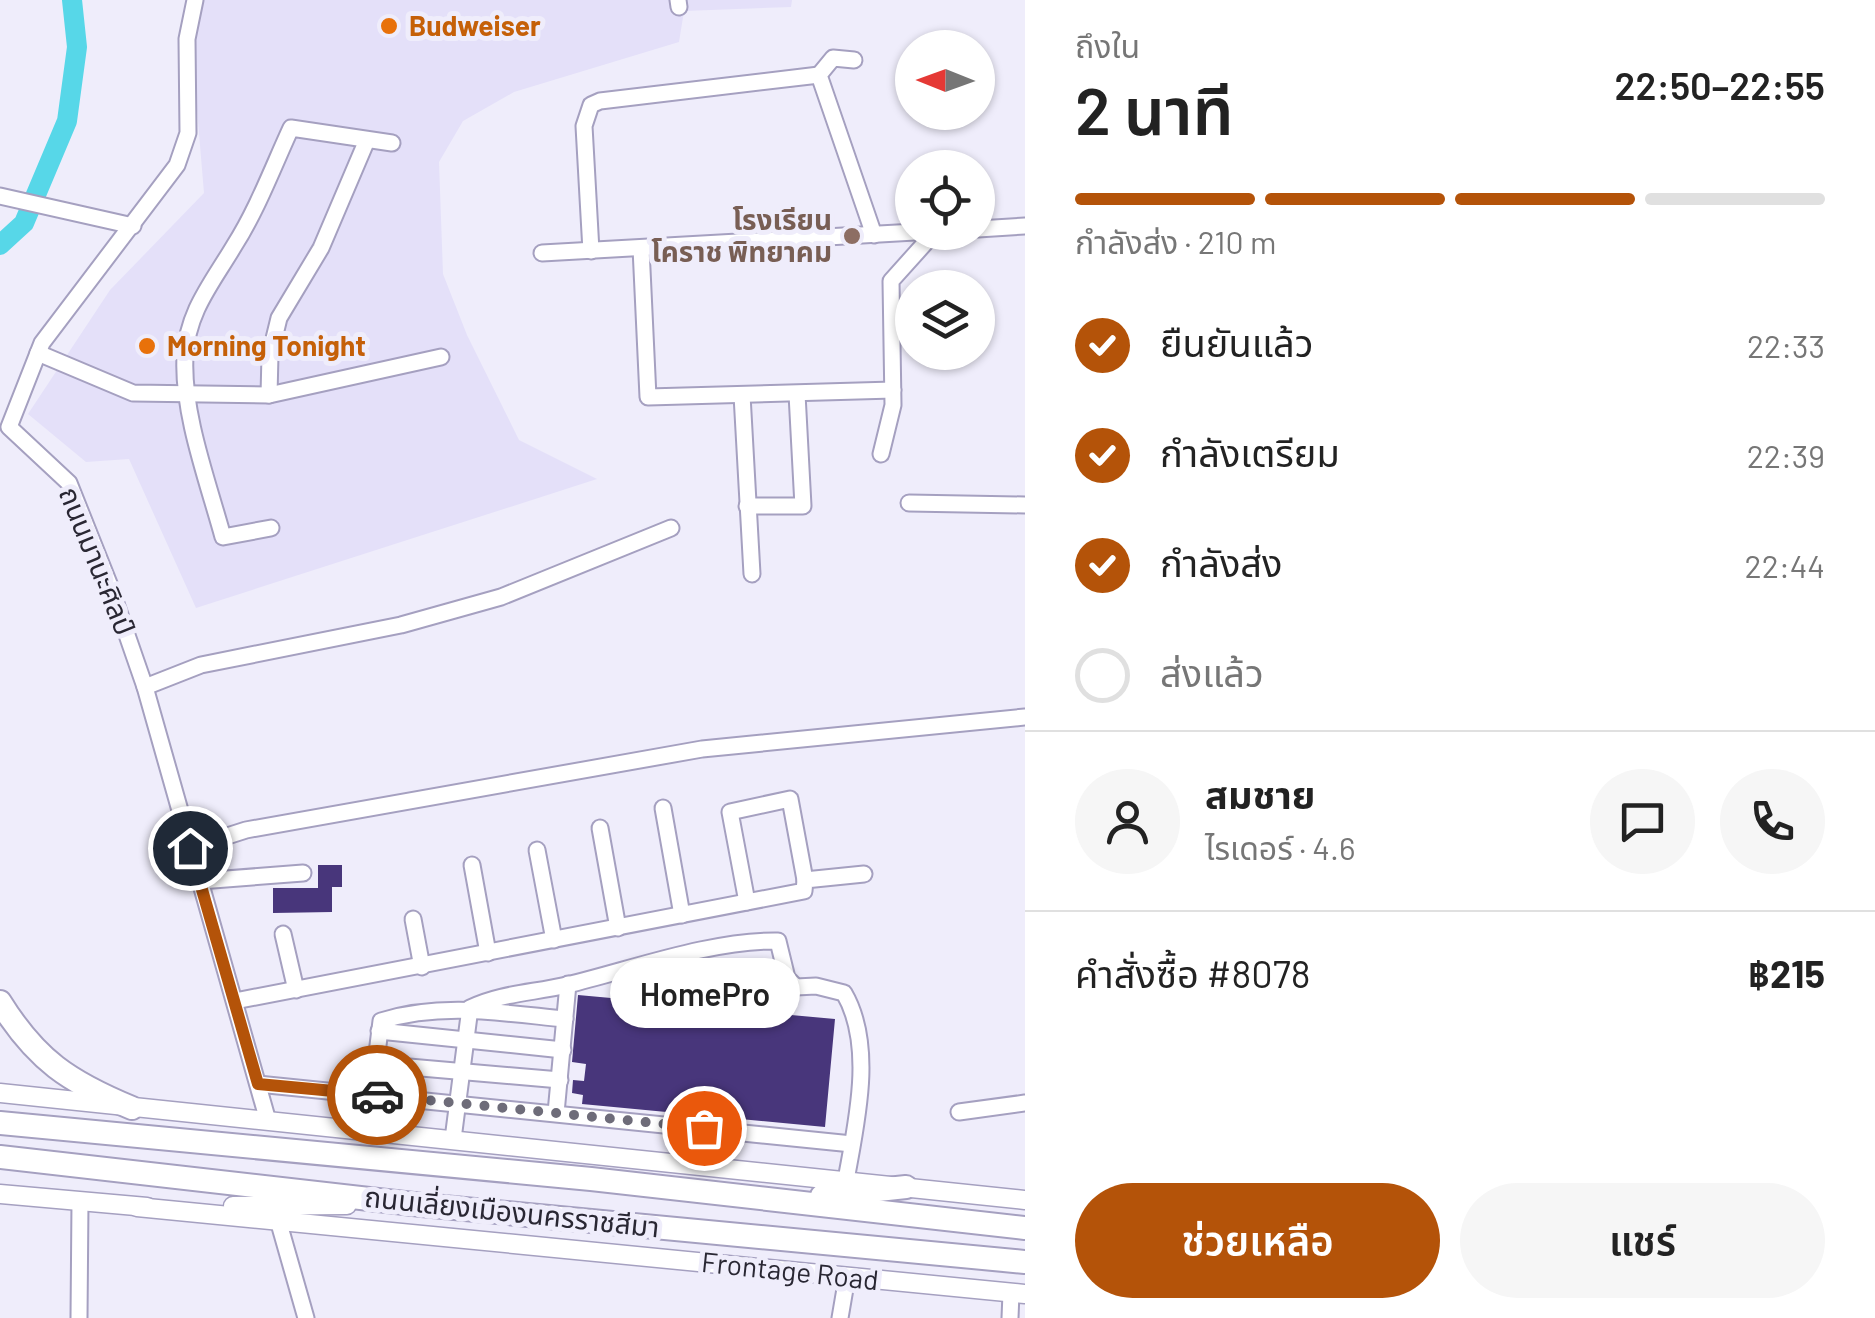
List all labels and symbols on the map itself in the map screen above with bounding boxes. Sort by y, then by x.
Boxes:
place label: Budweiser [409,8,541,42]
marker: Budweiser [378,15,400,37]
north arrow [895,30,995,130]
place label: โรงเรียน โคราช พิทยาคม [651,202,832,268]
marker: โรงเรียน โคราช พิทยาคม [841,225,863,247]
place label: Morning Tonight [167,328,366,362]
marker: Morning Tonight [136,335,158,357]
street label: ถนนมานะศิลป์ [53,482,143,640]
pin [148,806,233,891]
callout: HomePro [609,958,799,1028]
courier [327,1045,427,1145]
pin [662,1086,747,1171]
street label: ถนนเลี่ยงเมืองนครราชสีมา [363,1178,661,1243]
street label: Frontage Road [700,1244,880,1296]

